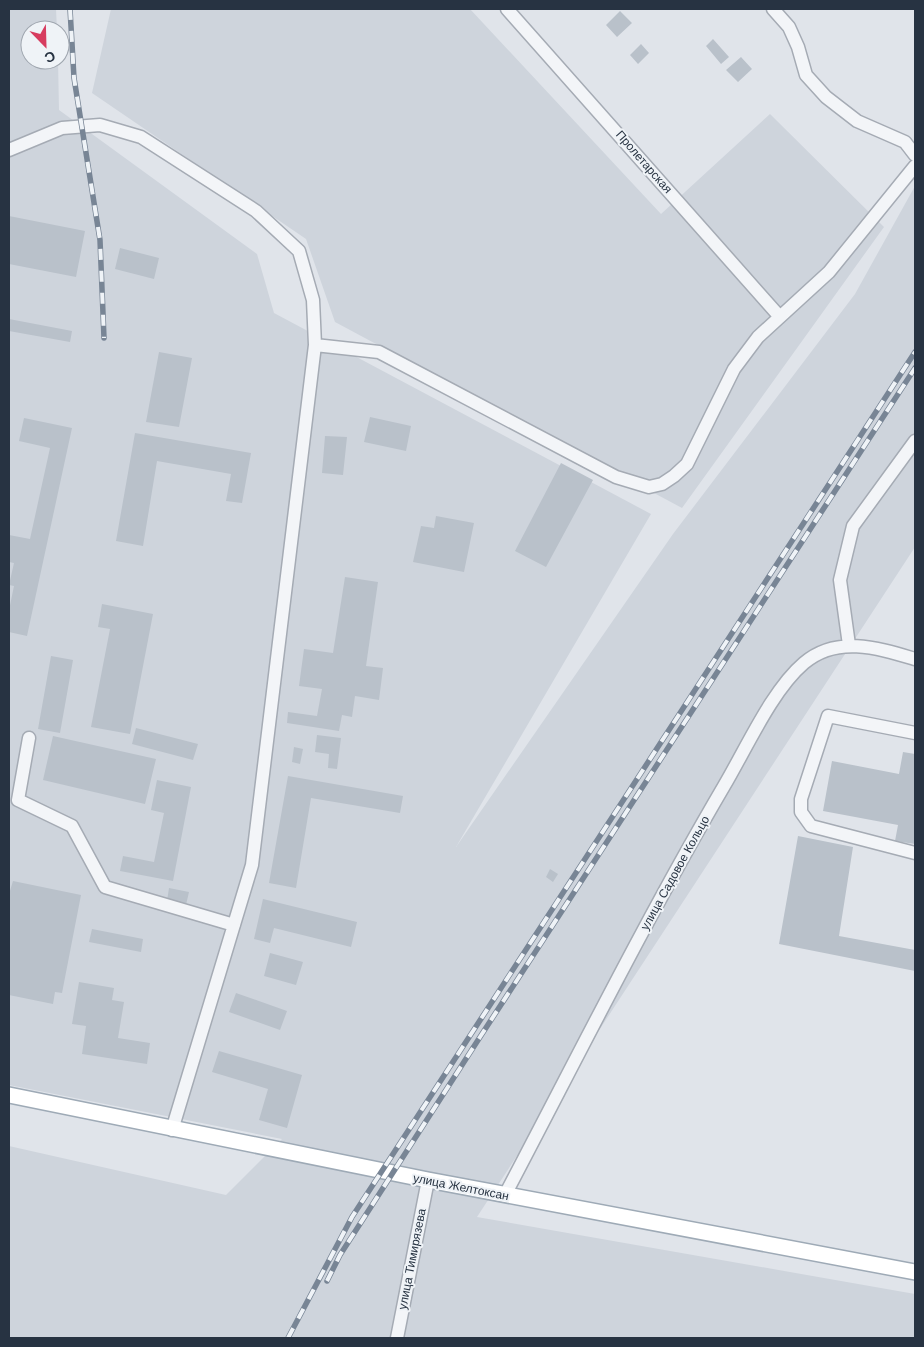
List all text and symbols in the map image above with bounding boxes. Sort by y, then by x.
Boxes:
north arrow [20,20,70,70]
text: С [42,48,58,66]
street label: Пролетарская [613,128,675,196]
street label: улица Садовое Кольцо [638,813,712,933]
street label: улица Желтоксан [412,1171,510,1203]
street label: улица Тимирязева [395,1207,429,1311]

